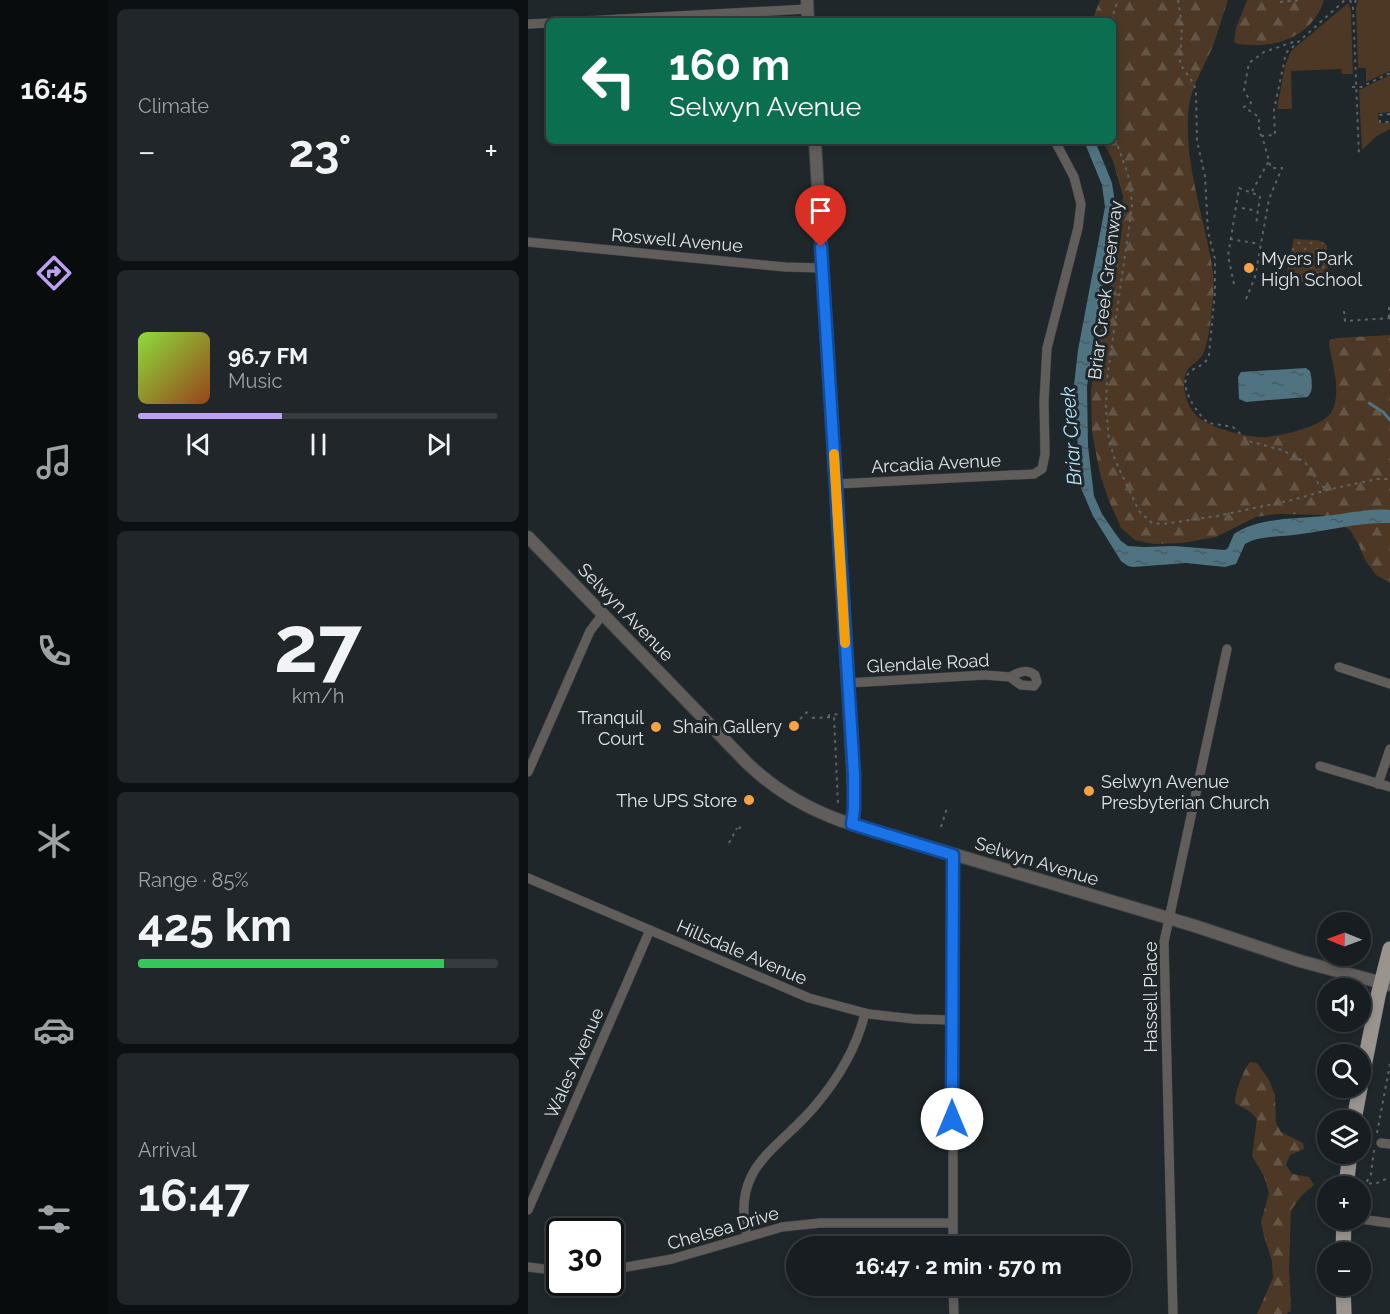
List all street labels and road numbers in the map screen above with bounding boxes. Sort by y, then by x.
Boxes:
street label: Briar Creek Greenway [1084,199,1126,381]
street label: Roswell Avenue [610,224,744,256]
street label: Arcadia Avenue [871,449,1002,477]
street label: Selwyn Avenue [574,559,678,666]
street label: Glendale Road [866,649,990,677]
street label: Selwyn Avenue [973,832,1102,890]
street label: Hillsdale Avenue [674,915,811,989]
street label: Hassell Place [1140,941,1161,1053]
street label: Wales Avenue [540,1004,608,1122]
street label: Chelsea Drive [665,1202,782,1254]

